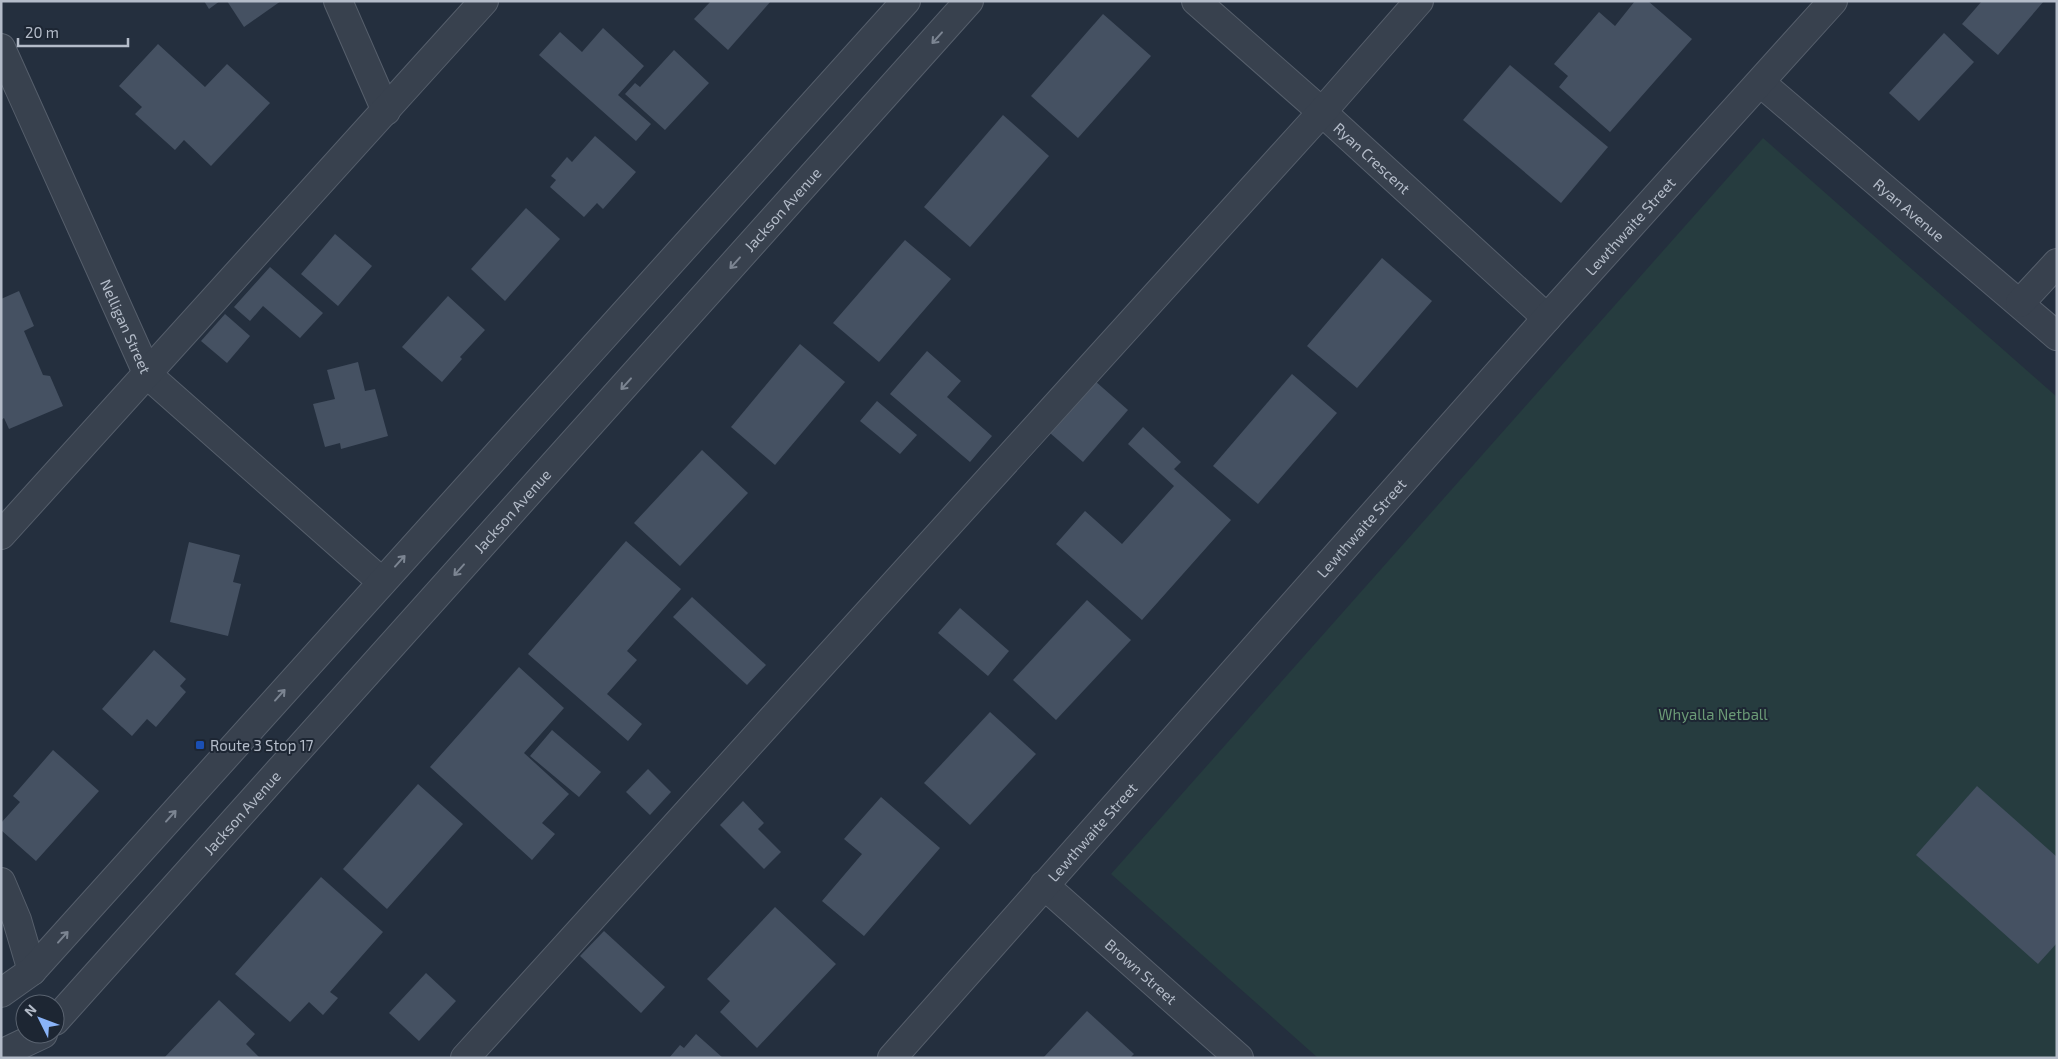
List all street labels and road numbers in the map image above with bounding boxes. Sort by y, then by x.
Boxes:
street label: Ryan Crescent [1330,118,1414,198]
street label: Jackson Avenue [740,164,825,255]
street label: Lewthwaite Street [1581,173,1679,279]
street label: Ryan Avenue [1870,174,1948,245]
street label: Nelligan Street [97,276,155,376]
street label: Jackson Avenue [470,465,554,557]
street label: Lewthwaite Street [1313,475,1410,581]
street label: Jackson Avenue [200,767,284,858]
street label: Lewthwaite Street [1044,779,1141,885]
street label: Brown Street [1102,935,1181,1008]

